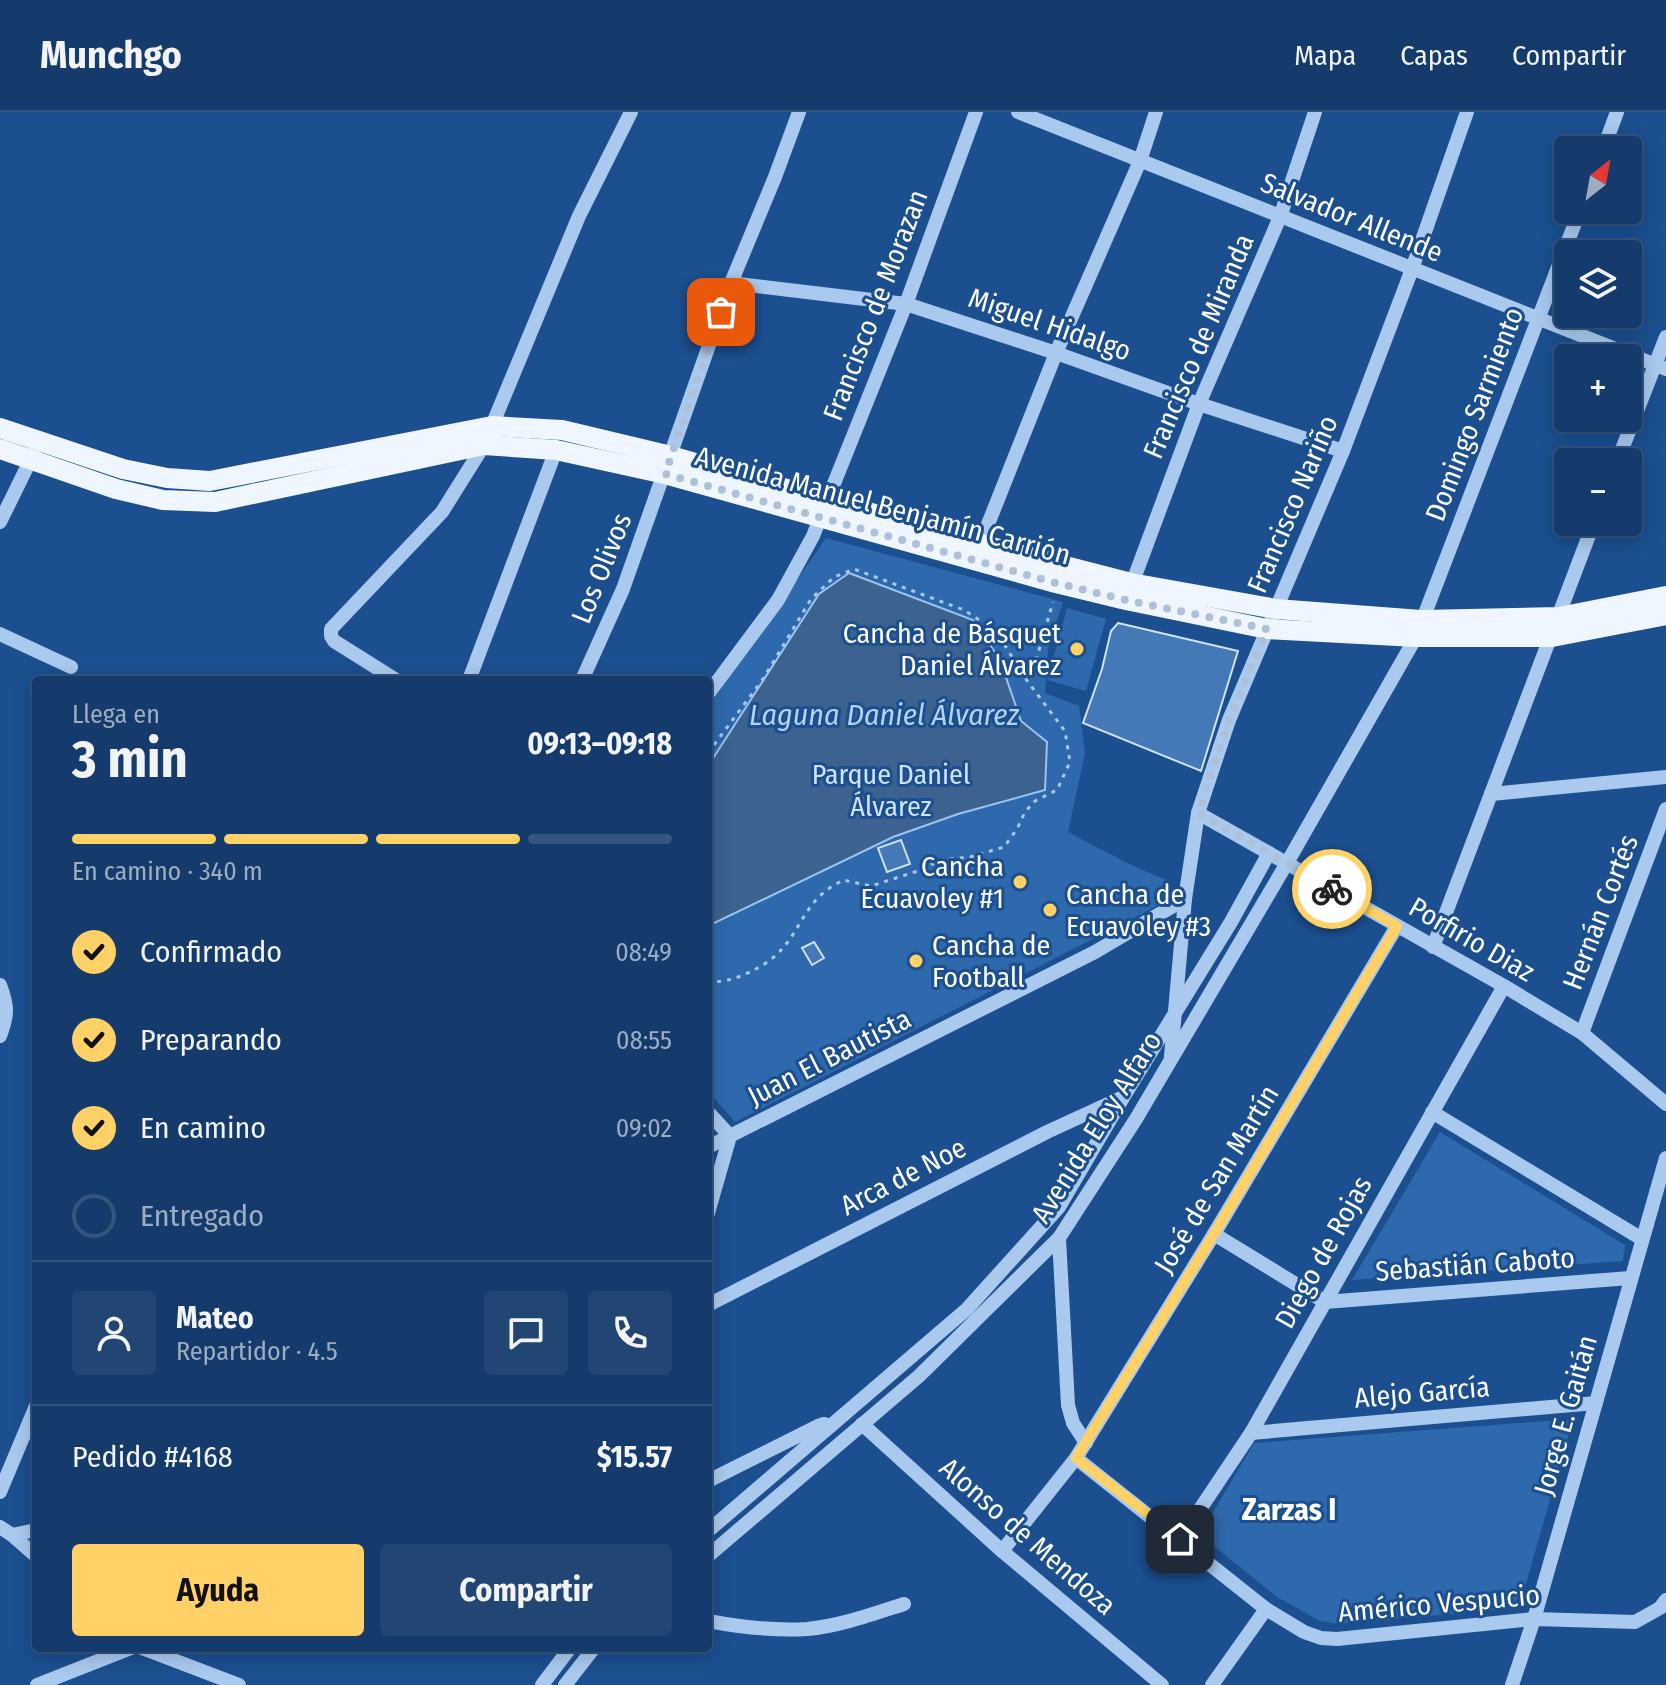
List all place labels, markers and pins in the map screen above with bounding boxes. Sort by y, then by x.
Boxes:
pin [687,278,755,346]
place label: Cancha de Básquet Daniel Álvarez [843,617,1062,682]
marker: Cancha de Básquet Daniel Álvarez [1068,640,1086,658]
place label: Cancha Ecuavoley #1 [860,850,1004,915]
marker: Cancha Ecuavoley #1 [1011,873,1029,891]
place label: Cancha de Ecuavoley #3 [1066,878,1211,943]
marker: Cancha de Ecuavoley #3 [1041,901,1059,919]
place label: Cancha de Football [932,929,1050,994]
marker: Cancha de Football [907,952,925,970]
pin [1146,1505,1214,1573]

